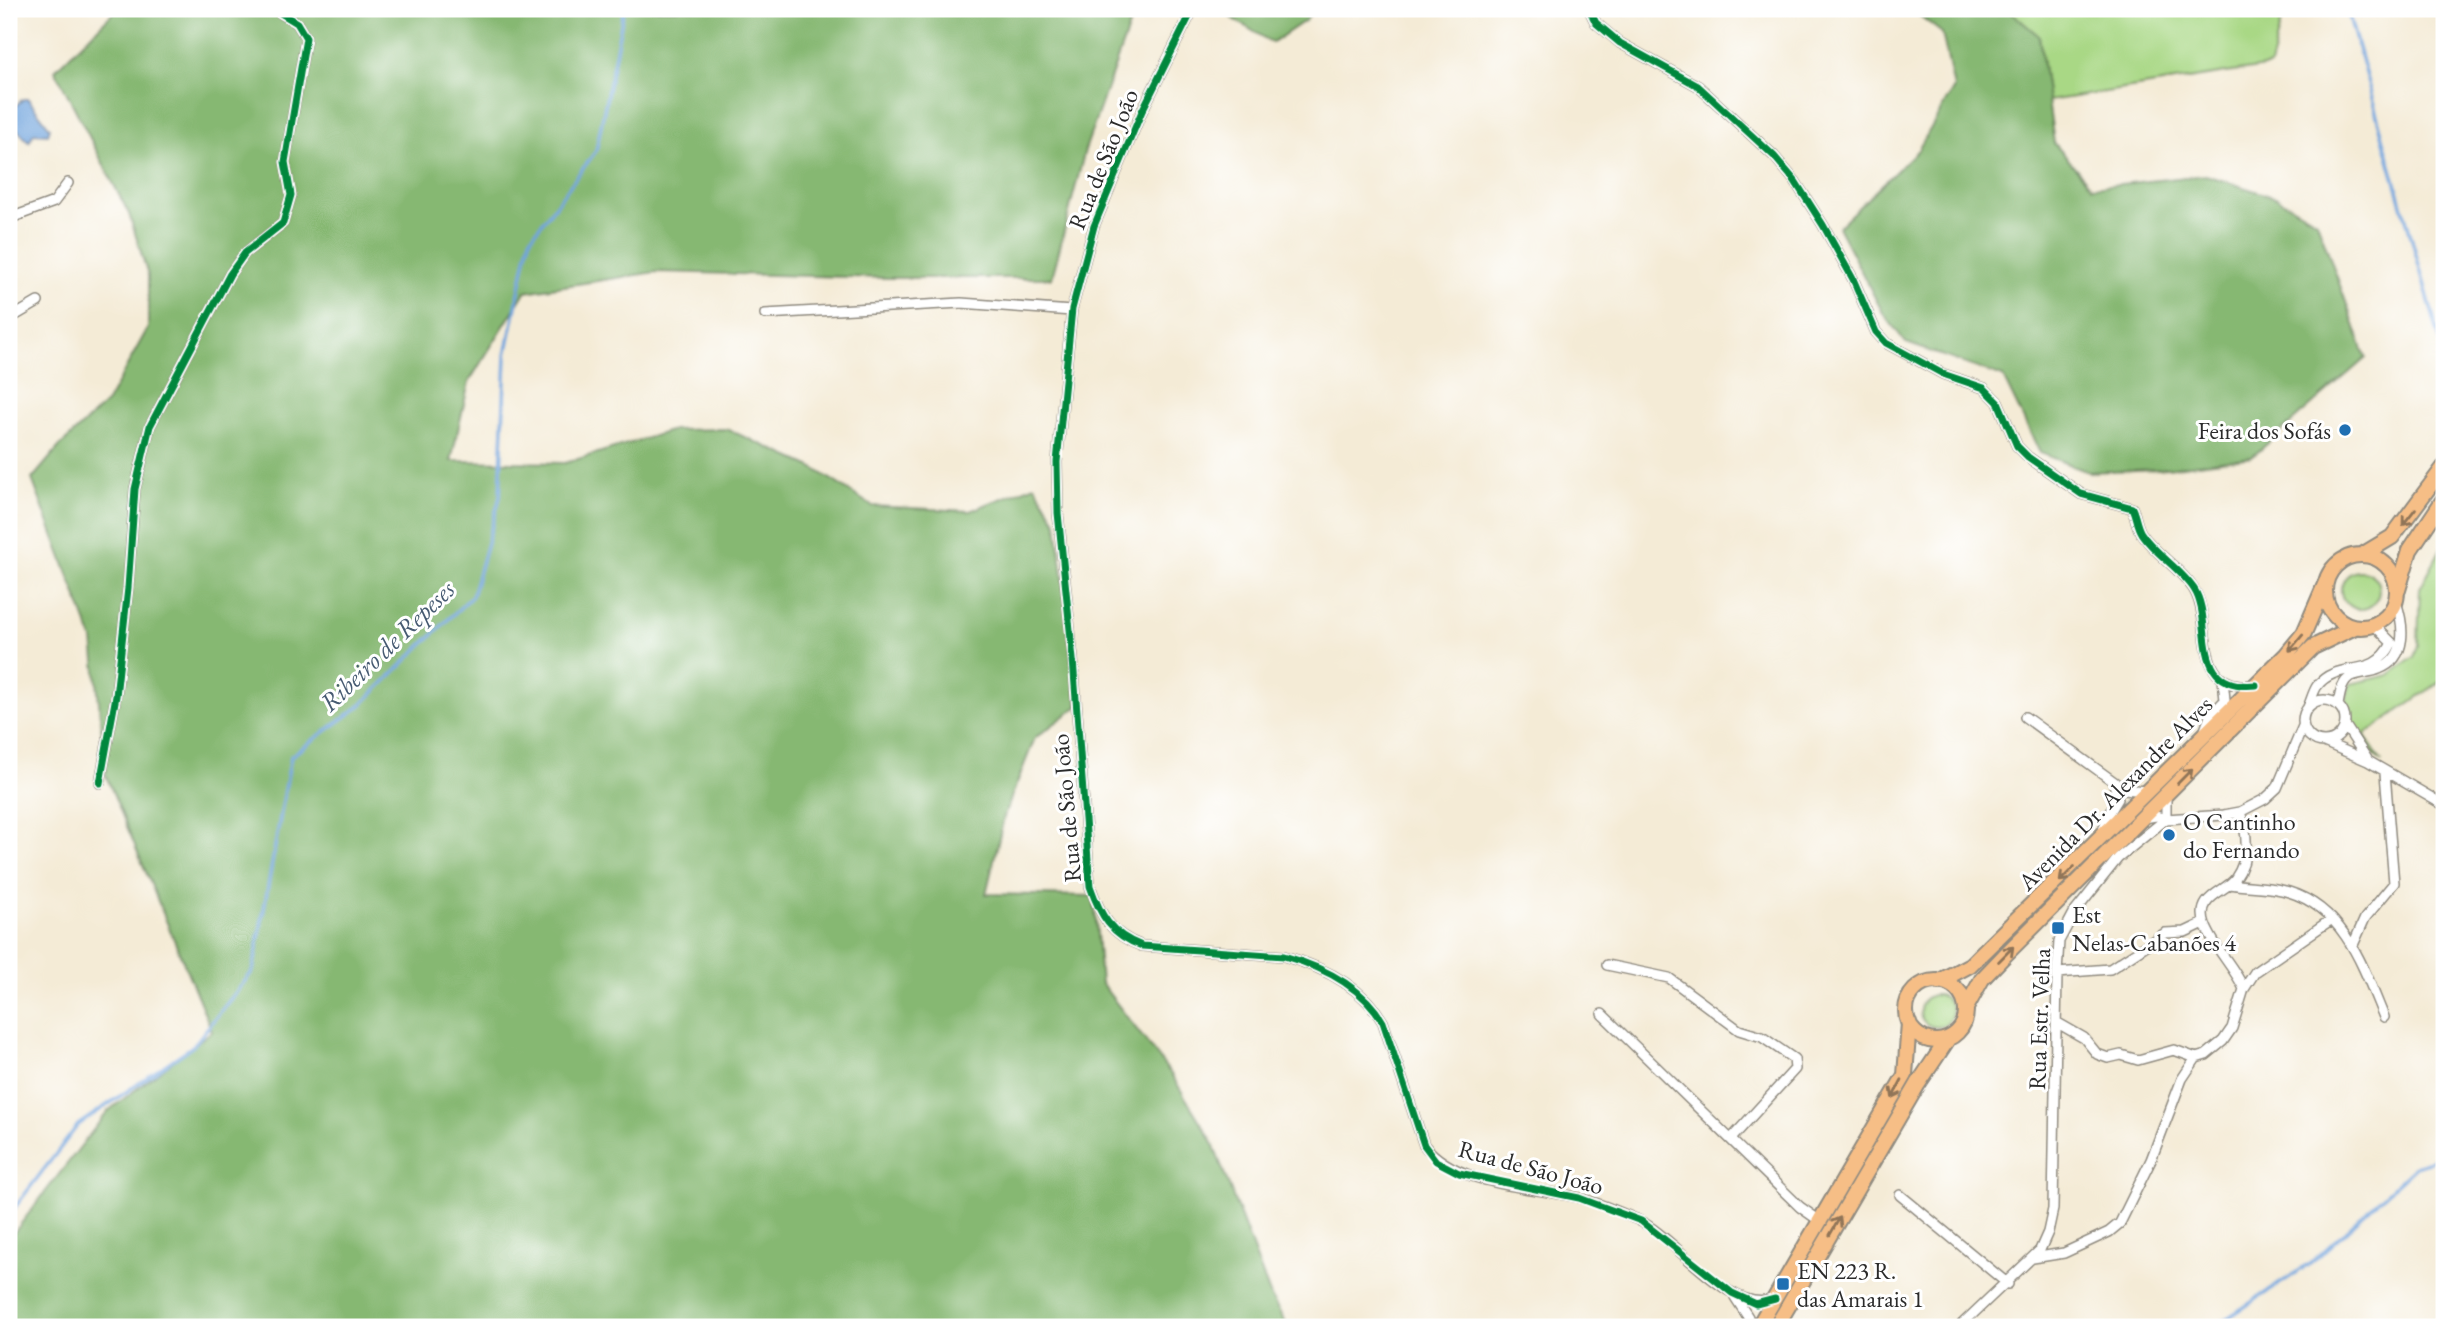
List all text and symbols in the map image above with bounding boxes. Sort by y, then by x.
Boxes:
street label: Rua de São João [1061,84,1145,234]
place label: Feira dos Sofás [2198,415,2331,446]
marker: Feira dos Sofás [2337,422,2353,438]
one-way arrow [2401,507,2416,525]
water label: Ribeiro de Repeses [312,572,462,719]
one-way arrow [2289,633,2304,651]
street label: Avenida Dr. Alexandre Alves [2010,689,2219,898]
street label: Rua de São João [1044,732,1088,884]
one-way arrow [2176,768,2193,785]
place label: O Cantinho do Fernando [2183,806,2300,865]
marker: O Cantinho do Fernando [2161,827,2177,843]
one-way arrow [2059,865,2076,882]
place label: Est Nelas-Cabanões 4 [2072,899,2237,958]
marker: Est Nelas-Cabanões 4 [2050,920,2066,936]
one-way arrow [1998,946,2015,963]
street label: Rua Estr. Velha [2021,947,2057,1091]
one-way arrow [1890,1079,1904,1099]
street label: Rua de São João [1455,1133,1607,1201]
one-way arrow [1829,1216,1842,1237]
place label: EN 223 R. das Amarais 1 [1797,1255,1924,1314]
marker: EN 223 R. das Amarais 1 [1775,1276,1791,1292]

